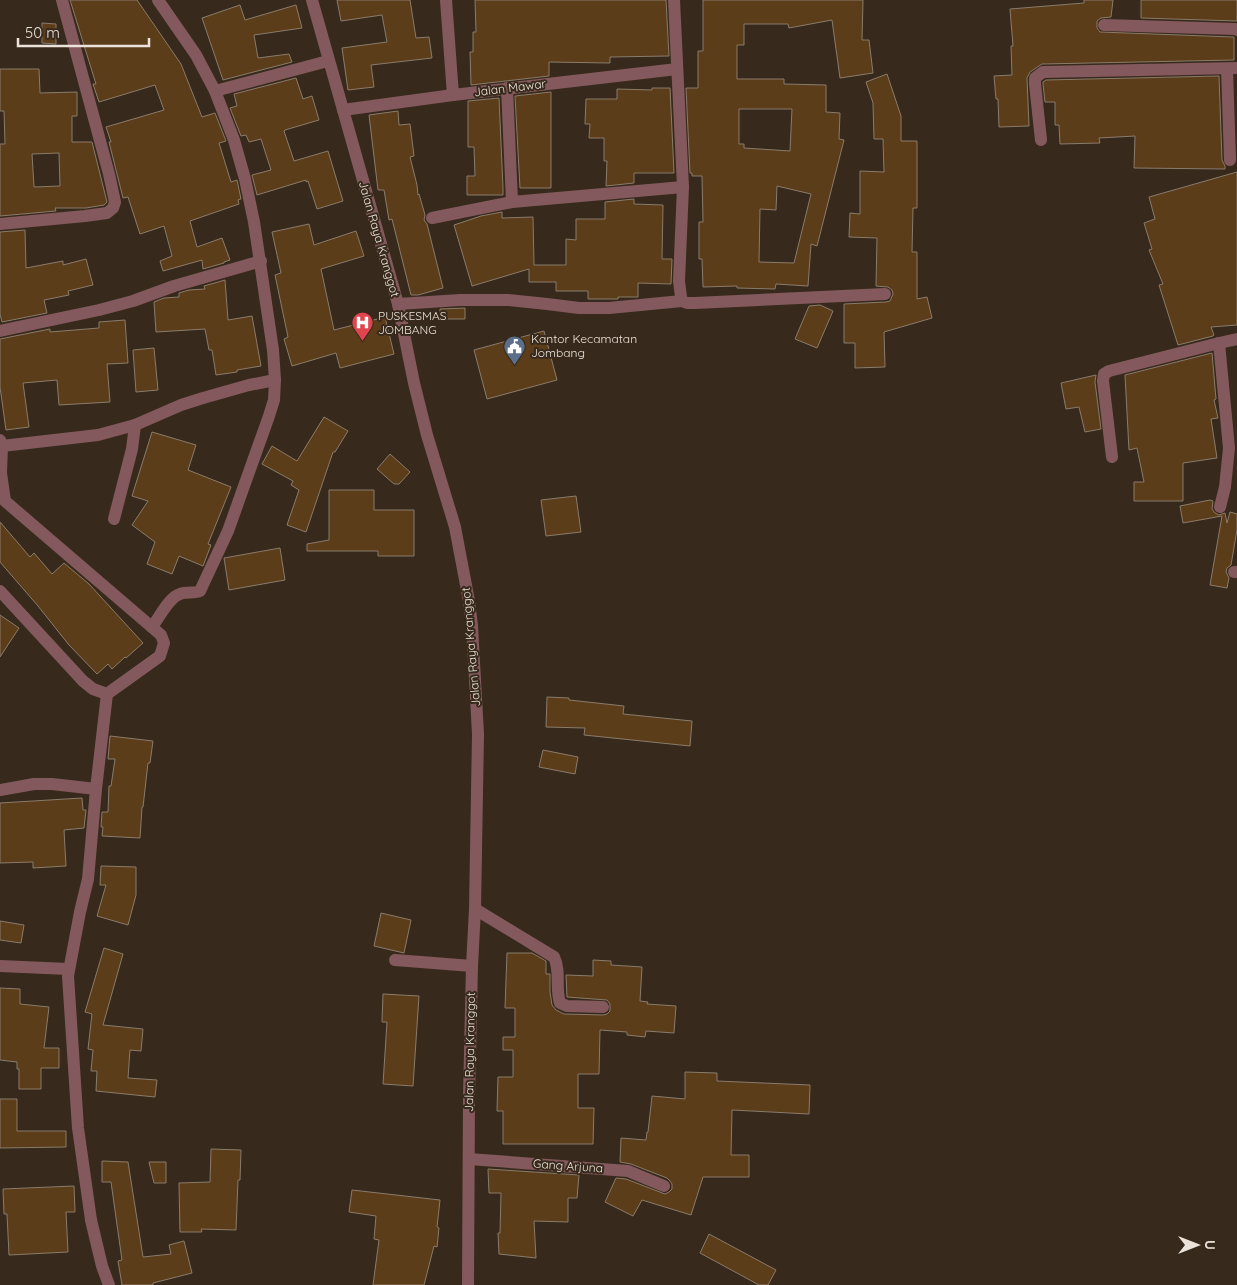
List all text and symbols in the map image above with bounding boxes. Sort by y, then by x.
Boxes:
scale bar [18,15,149,47]
text: 50 m [25,23,60,42]
street label: Jalan Mawar [473,76,547,99]
street label: Jalan Raya Kranggot [356,179,403,299]
place label: PUSKESMAS JOMBANG [378,308,447,337]
hospital icon: PUSKESMAS JOMBANG [350,311,374,342]
place label: Kantor Kecamatan Jombang [531,331,637,360]
public building icon: Kantor Kecamatan Jombang [503,334,527,365]
street label: Jalan Raya Kranggot [458,587,483,707]
street label: Jalan Raya Kranggot [461,992,478,1112]
street label: Gang Arjuna [533,1156,603,1175]
north arrow [1172,1220,1222,1270]
text: U [1201,1240,1219,1250]

